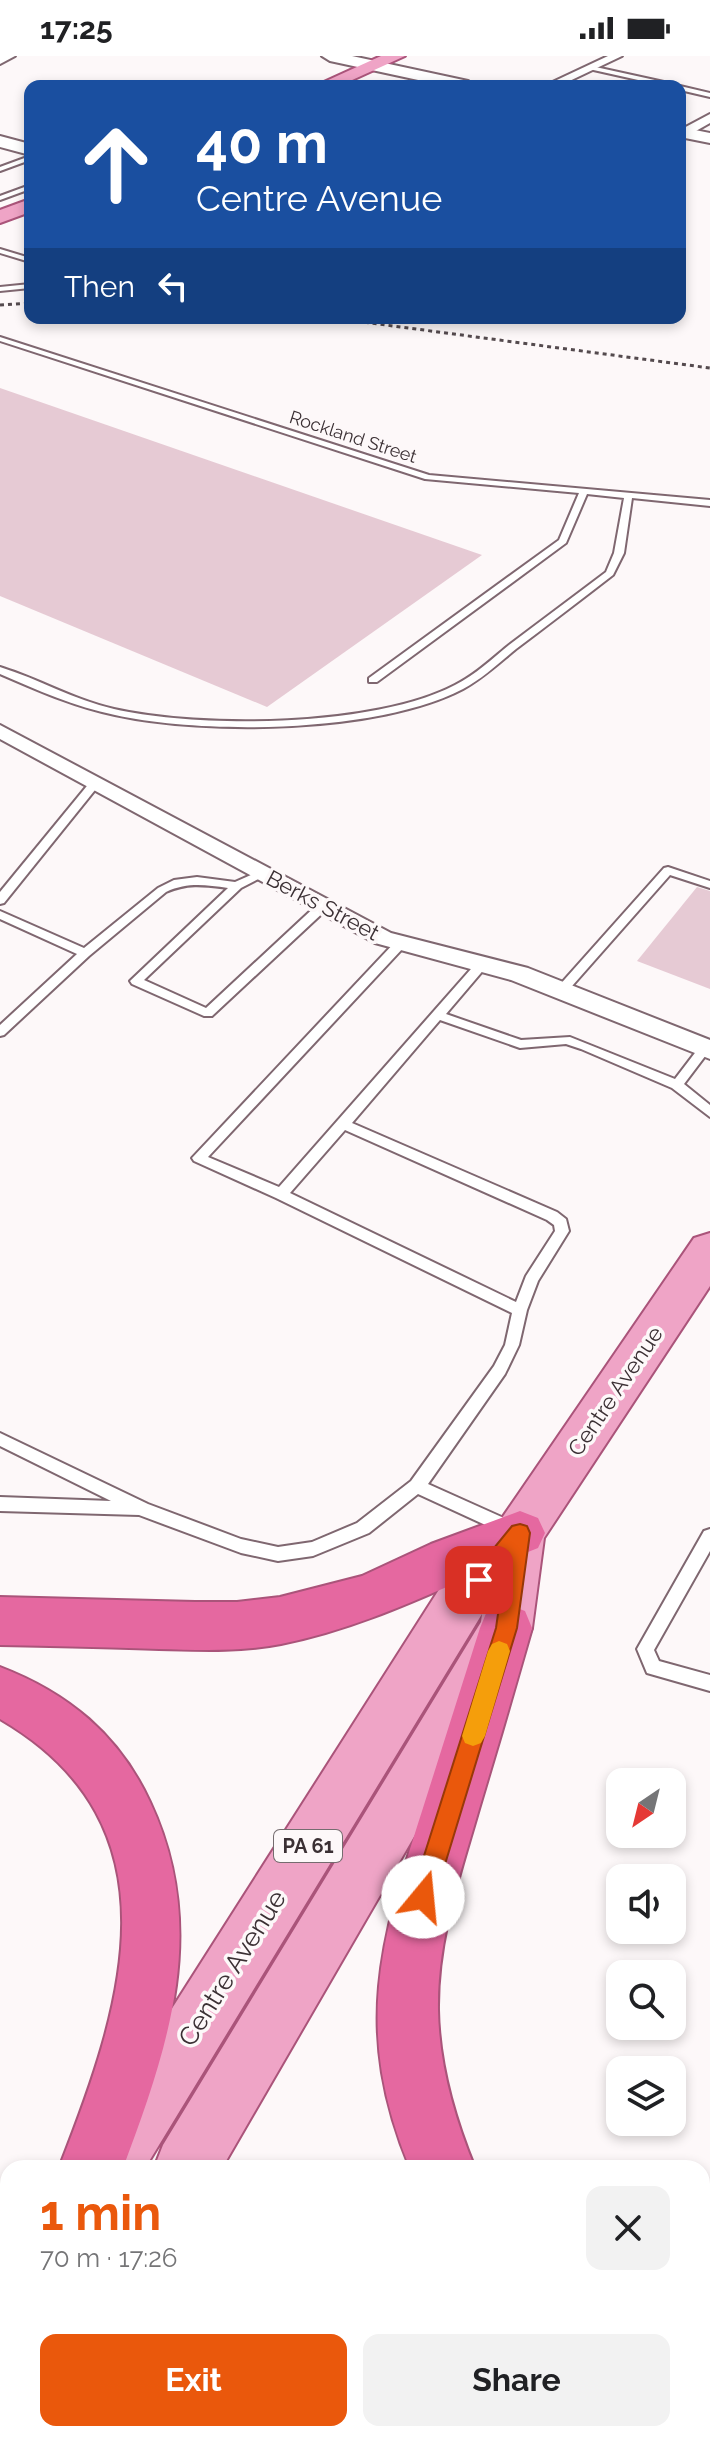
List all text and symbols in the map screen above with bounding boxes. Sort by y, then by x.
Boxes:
text: 17:25 [40,11,113,46]
text: 40 m [196,110,328,176]
icon: ahead [64,112,168,216]
text: Centre Avenue [196,177,442,219]
icon: left [151,264,195,308]
text: Then [64,269,135,304]
street label: Rockland Street [287,406,419,467]
street label: Berks Street [262,864,384,946]
street label: Centre Avenue [562,1321,668,1461]
pin [445,1546,513,1614]
icon: arrive [457,1558,501,1602]
north arrow [606,1768,686,1848]
map controls [606,1768,686,2136]
road number: PA 61 [274,1830,342,1862]
position arrow [381,1855,465,1939]
button: sound [606,1864,686,1944]
street label: Centre Avenue [172,1885,292,2051]
button: search [606,1960,686,2040]
button: layers [606,2056,686,2136]
text: 1 min [40,2185,161,2241]
button: close [586,2186,670,2270]
text: 70 m · 17:26 [40,2243,177,2273]
button: Exit [40,2334,347,2426]
button: Share [363,2334,670,2426]

